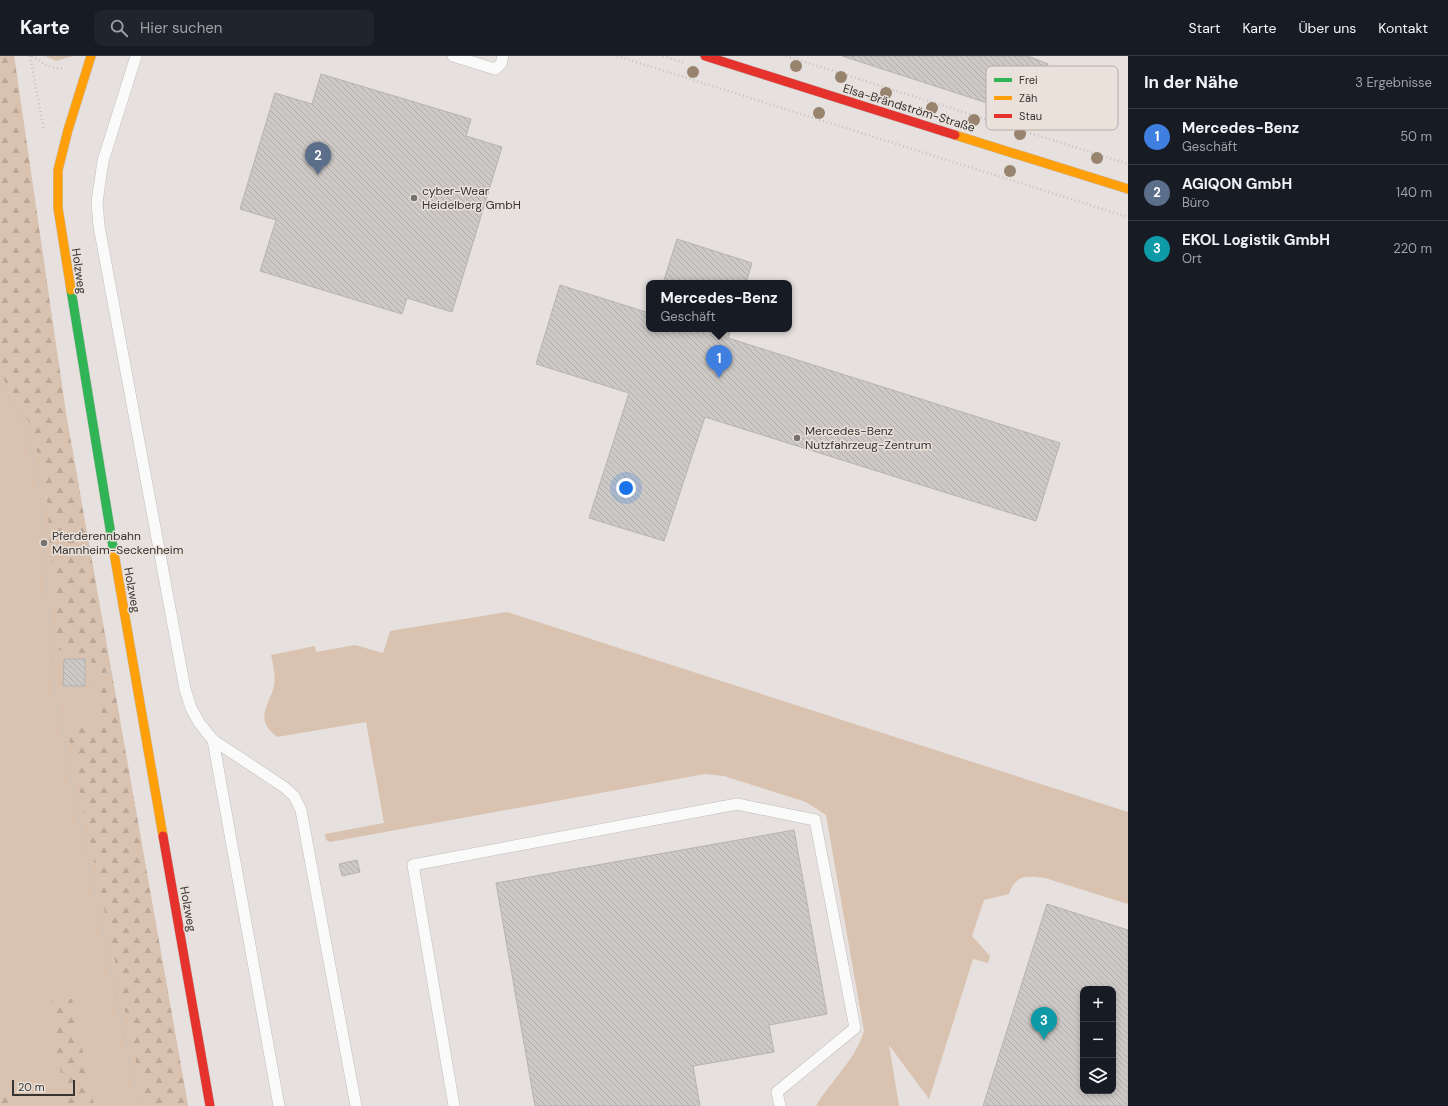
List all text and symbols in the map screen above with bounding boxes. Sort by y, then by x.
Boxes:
search box [94,10,374,46]
text: Karte [20,15,70,40]
icon: search [108,17,130,39]
text: Hier suchen [140,18,222,38]
text: Start [1189,19,1220,37]
text: Karte [1242,19,1276,37]
text: Über uns [1298,19,1356,37]
text: Kontakt [1378,19,1428,37]
legend [986,66,1118,130]
text: In der Nähe [1144,71,1239,93]
text: Frei [1019,73,1038,87]
text: 3 Ergebnisse [1355,74,1432,91]
street label: Elsa-Brändström-Straße [841,80,977,136]
text: Zäh [1019,91,1037,105]
text: Stau [1019,109,1042,123]
text: Mercedes-Benz [1182,118,1299,138]
text: 1 [1155,128,1159,145]
text: 50 m [1400,128,1432,145]
text: Geschäft [1182,138,1237,155]
pin: 2 [305,142,331,175]
text: AGIQON GmbH [1182,174,1292,194]
place label: cyber-Wear Heidelberg GmbH [422,183,521,213]
text: 2 [1153,184,1161,201]
text: 140 m [1396,184,1432,201]
marker: cyber-Wear Heidelberg GmbH [409,193,419,203]
text: Büro [1182,194,1210,211]
text: EKOL Logistik GmbH [1182,230,1330,250]
text: 3 [1153,240,1161,257]
text: 220 m [1393,240,1432,257]
street label: Holzweg [68,247,90,295]
text: Ort [1182,250,1202,267]
popup [646,280,792,332]
text: Mercedes-Benz [660,288,778,308]
text: Geschäft [660,308,716,325]
pin: 1 [706,345,732,378]
place label: Mercedes-Benz Nutzfahrzeug-Zentrum [805,423,931,453]
marker: Mercedes-Benz Nutzfahrzeug-Zentrum [792,433,802,443]
your location [616,478,636,498]
place label: Pferderennbahn Mannheim-Seckenheim [52,528,183,558]
marker: Pferderennbahn Mannheim-Seckenheim [39,538,49,548]
street label: Holzweg [120,566,144,614]
street label: Holzweg [176,885,200,933]
map controls [1080,986,1116,1094]
button: + [1080,986,1116,1022]
pin: 3 [1031,1007,1057,1040]
button: − [1080,1022,1116,1058]
button: layers [1080,1058,1116,1094]
scale bar [12,1078,75,1097]
text: 20 m [18,1080,44,1094]

